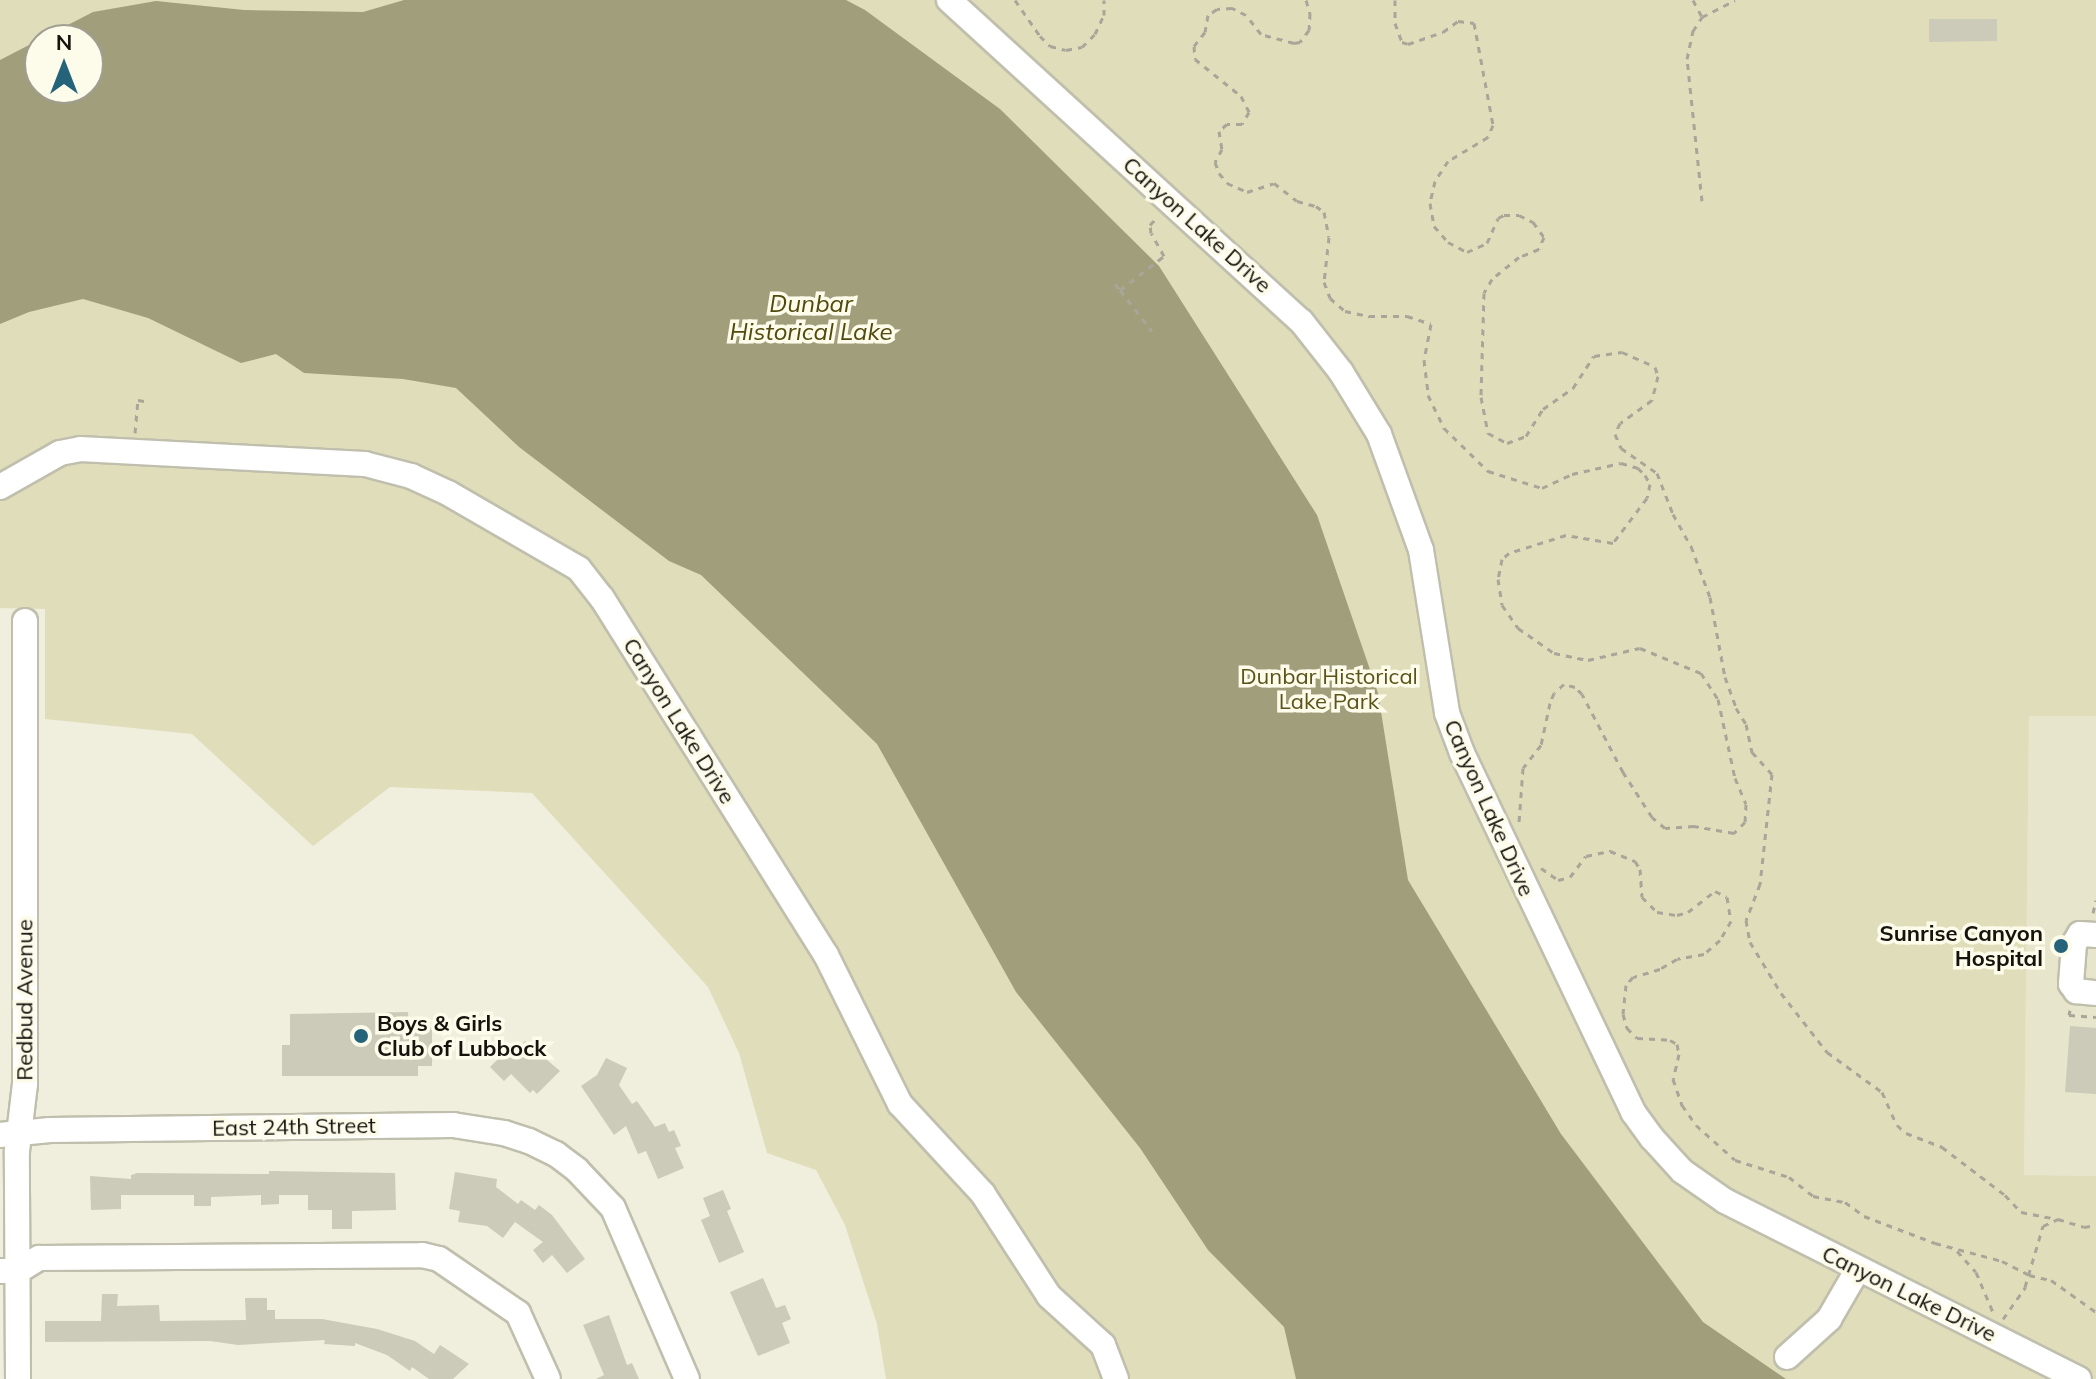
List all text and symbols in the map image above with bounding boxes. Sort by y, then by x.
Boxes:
north arrow [24,24,104,104]
text: N [56,28,72,56]
street label: Canyon Lake Drive [1117,151,1277,299]
water label: Dunbar Historical Lake [729,290,893,346]
street label: Canyon Lake Drive [617,633,741,809]
park label: Dunbar Historical Lake Park [1240,663,1418,714]
street label: Canyon Lake Drive [1438,716,1540,900]
street label: Redbud Avenue [12,919,38,1081]
place label: Sunrise Canyon Hospital [1879,920,2043,972]
marker: Sunrise Canyon Hospital [2050,935,2072,957]
place label: Boys & Girls Club of Lubbock [377,1010,546,1062]
marker: Boys & Girls Club of Lubbock [352,1027,370,1045]
street label: East 24th Street [212,1112,376,1142]
street label: Canyon Lake Drive [1818,1240,2000,1348]

